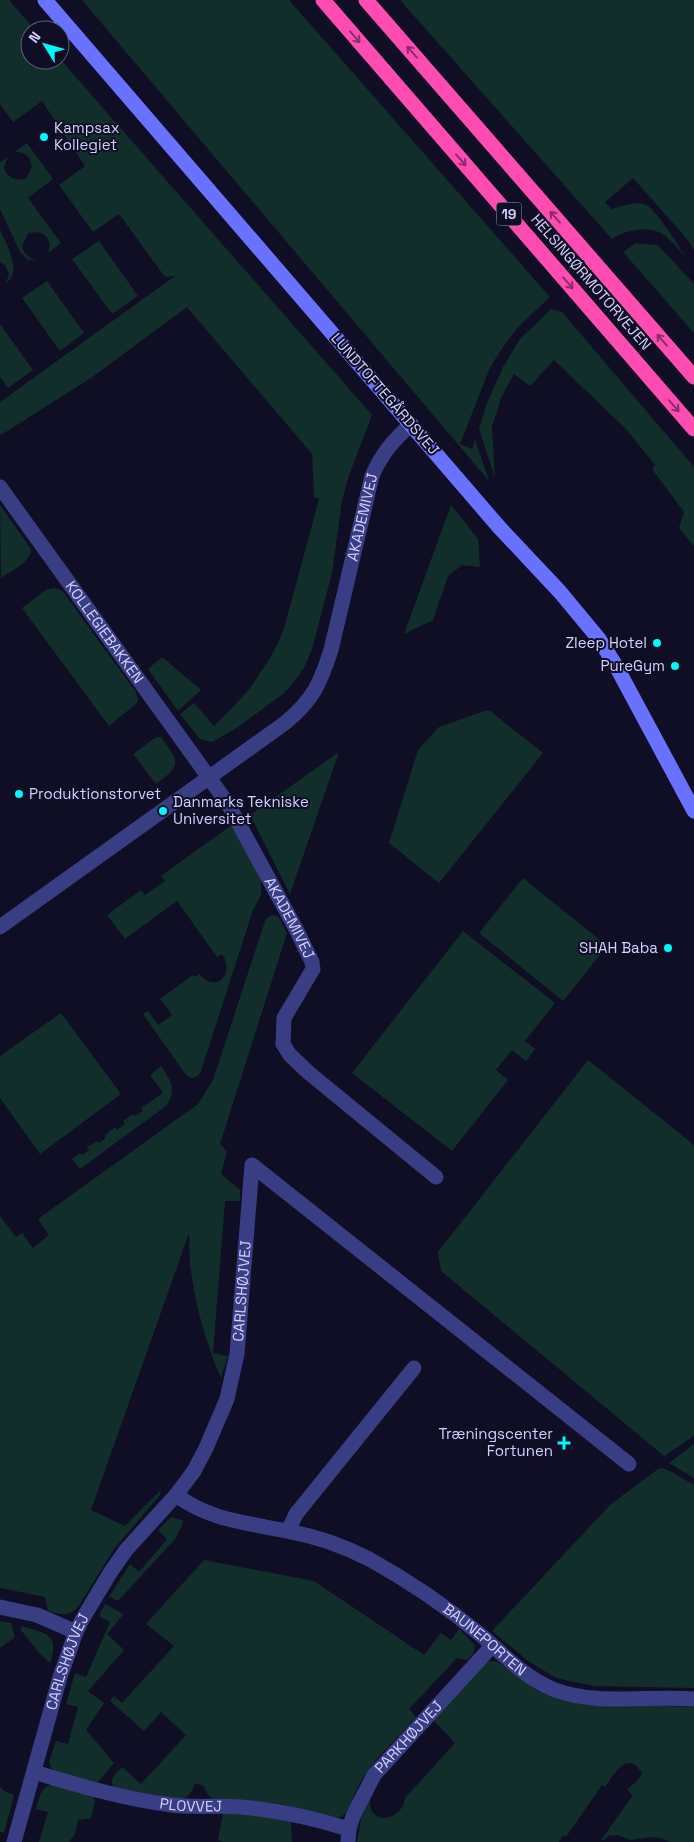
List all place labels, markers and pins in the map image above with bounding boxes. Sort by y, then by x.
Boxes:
place label: Kampsax Kollegiet [54,118,120,154]
marker: Kampsax Kollegiet [38,131,50,143]
place label: Zleep Hotel [565,633,647,652]
marker: Zleep Hotel [651,637,663,649]
place label: PureGym [601,656,665,675]
marker: PureGym [669,660,681,672]
place label: Produktionstorvet [29,784,161,803]
marker: Produktionstorvet [13,788,25,800]
place label: Danmarks Tekniske Universitet [173,792,309,828]
marker: Danmarks Tekniske Universitet [157,805,169,817]
place label: SHAH Baba [579,938,658,957]
marker: SHAH Baba [662,942,674,954]
place label: Træningscenter Fortunen [438,1424,553,1460]
marker: Træningscenter Fortunen [557,1436,571,1450]

